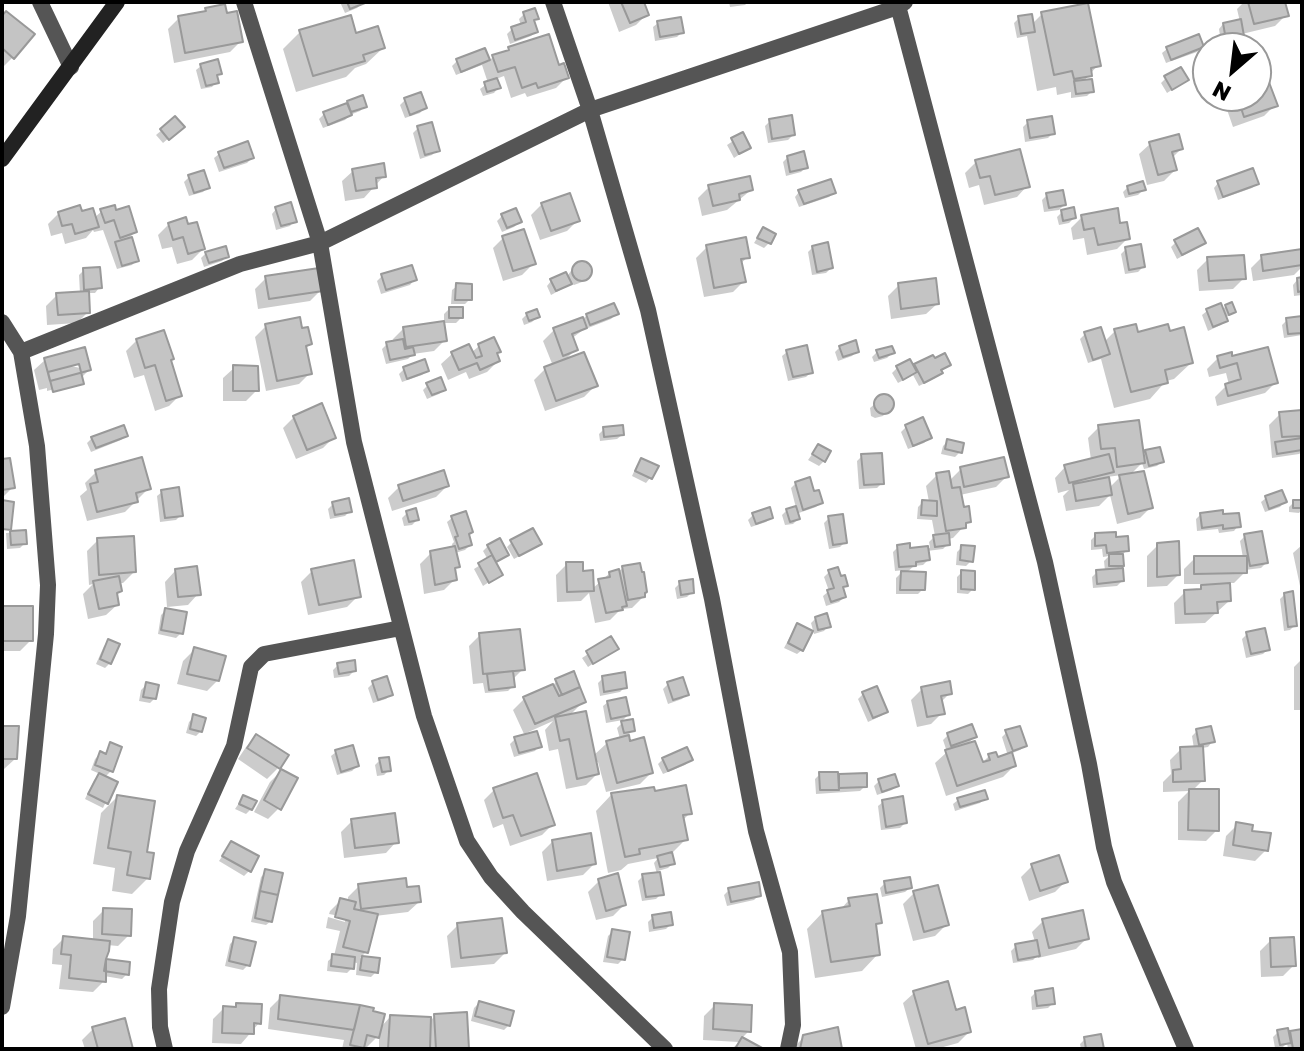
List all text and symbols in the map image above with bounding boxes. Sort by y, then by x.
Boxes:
north arrow [1192,32,1272,112]
text: N [1208,76,1235,108]

